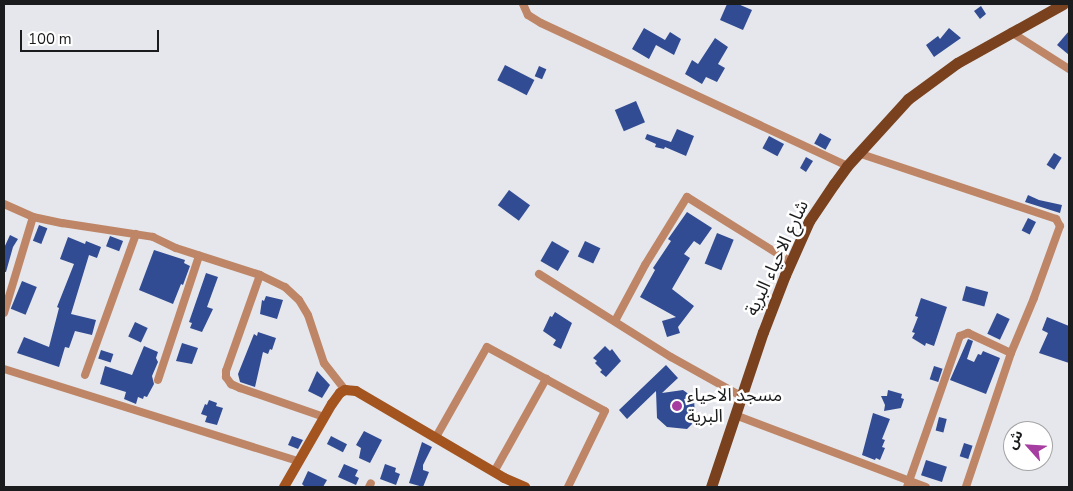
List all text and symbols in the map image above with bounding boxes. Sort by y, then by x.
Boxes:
scale bar [22,20,161,52]
text: 100 m [28,29,72,49]
street label: شارع الاحياء البرية [741,197,813,319]
place label: مسجد الاحياء البرية [687,385,782,428]
marker: مسجد الاحياء البرية [671,400,683,412]
north arrow [1003,421,1053,471]
text: ش [1002,427,1028,452]

